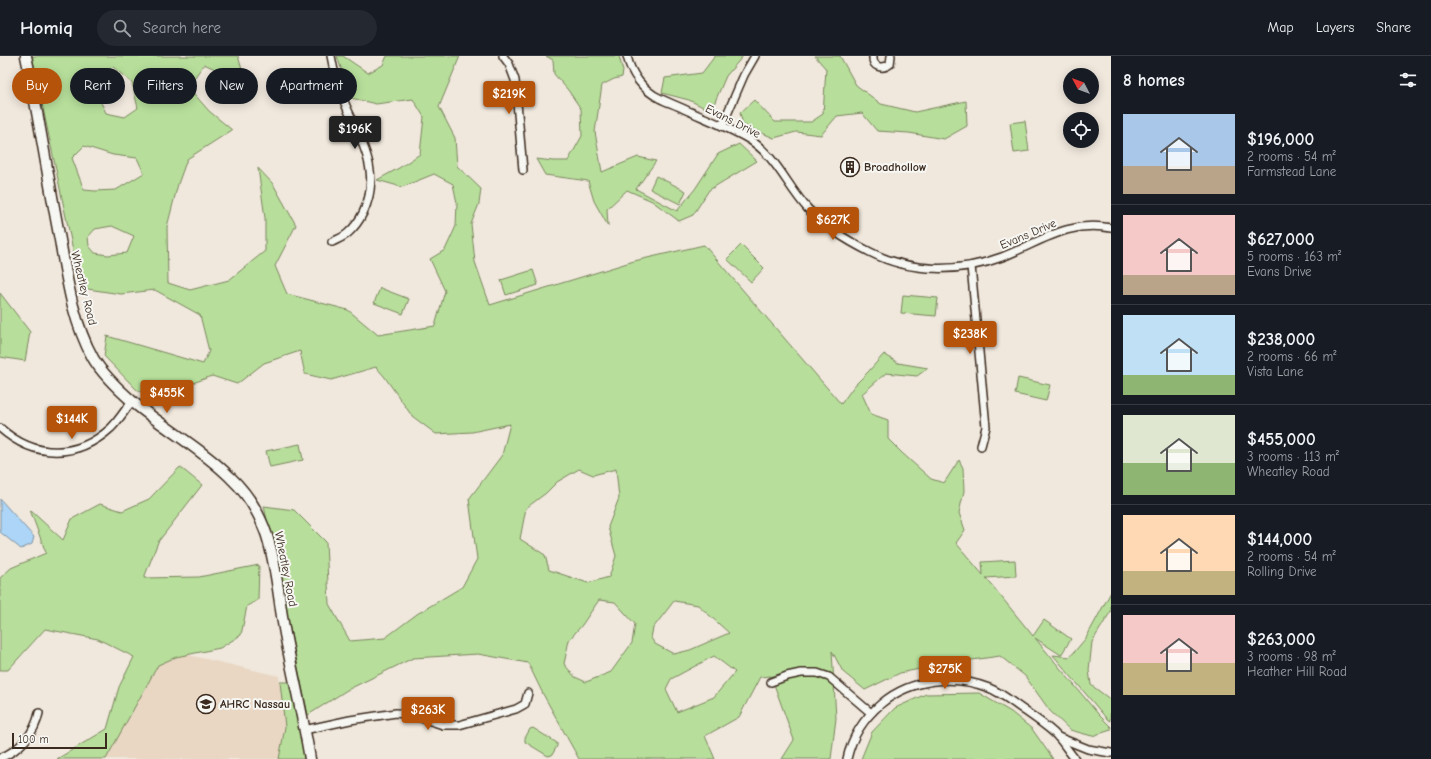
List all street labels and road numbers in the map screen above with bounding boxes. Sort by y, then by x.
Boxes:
street label: Evans Drive [703,101,763,141]
street label: Evans Drive [998,216,1058,252]
street label: Wheatley Road [68,249,100,327]
street label: Wheatley Road [272,530,300,608]

